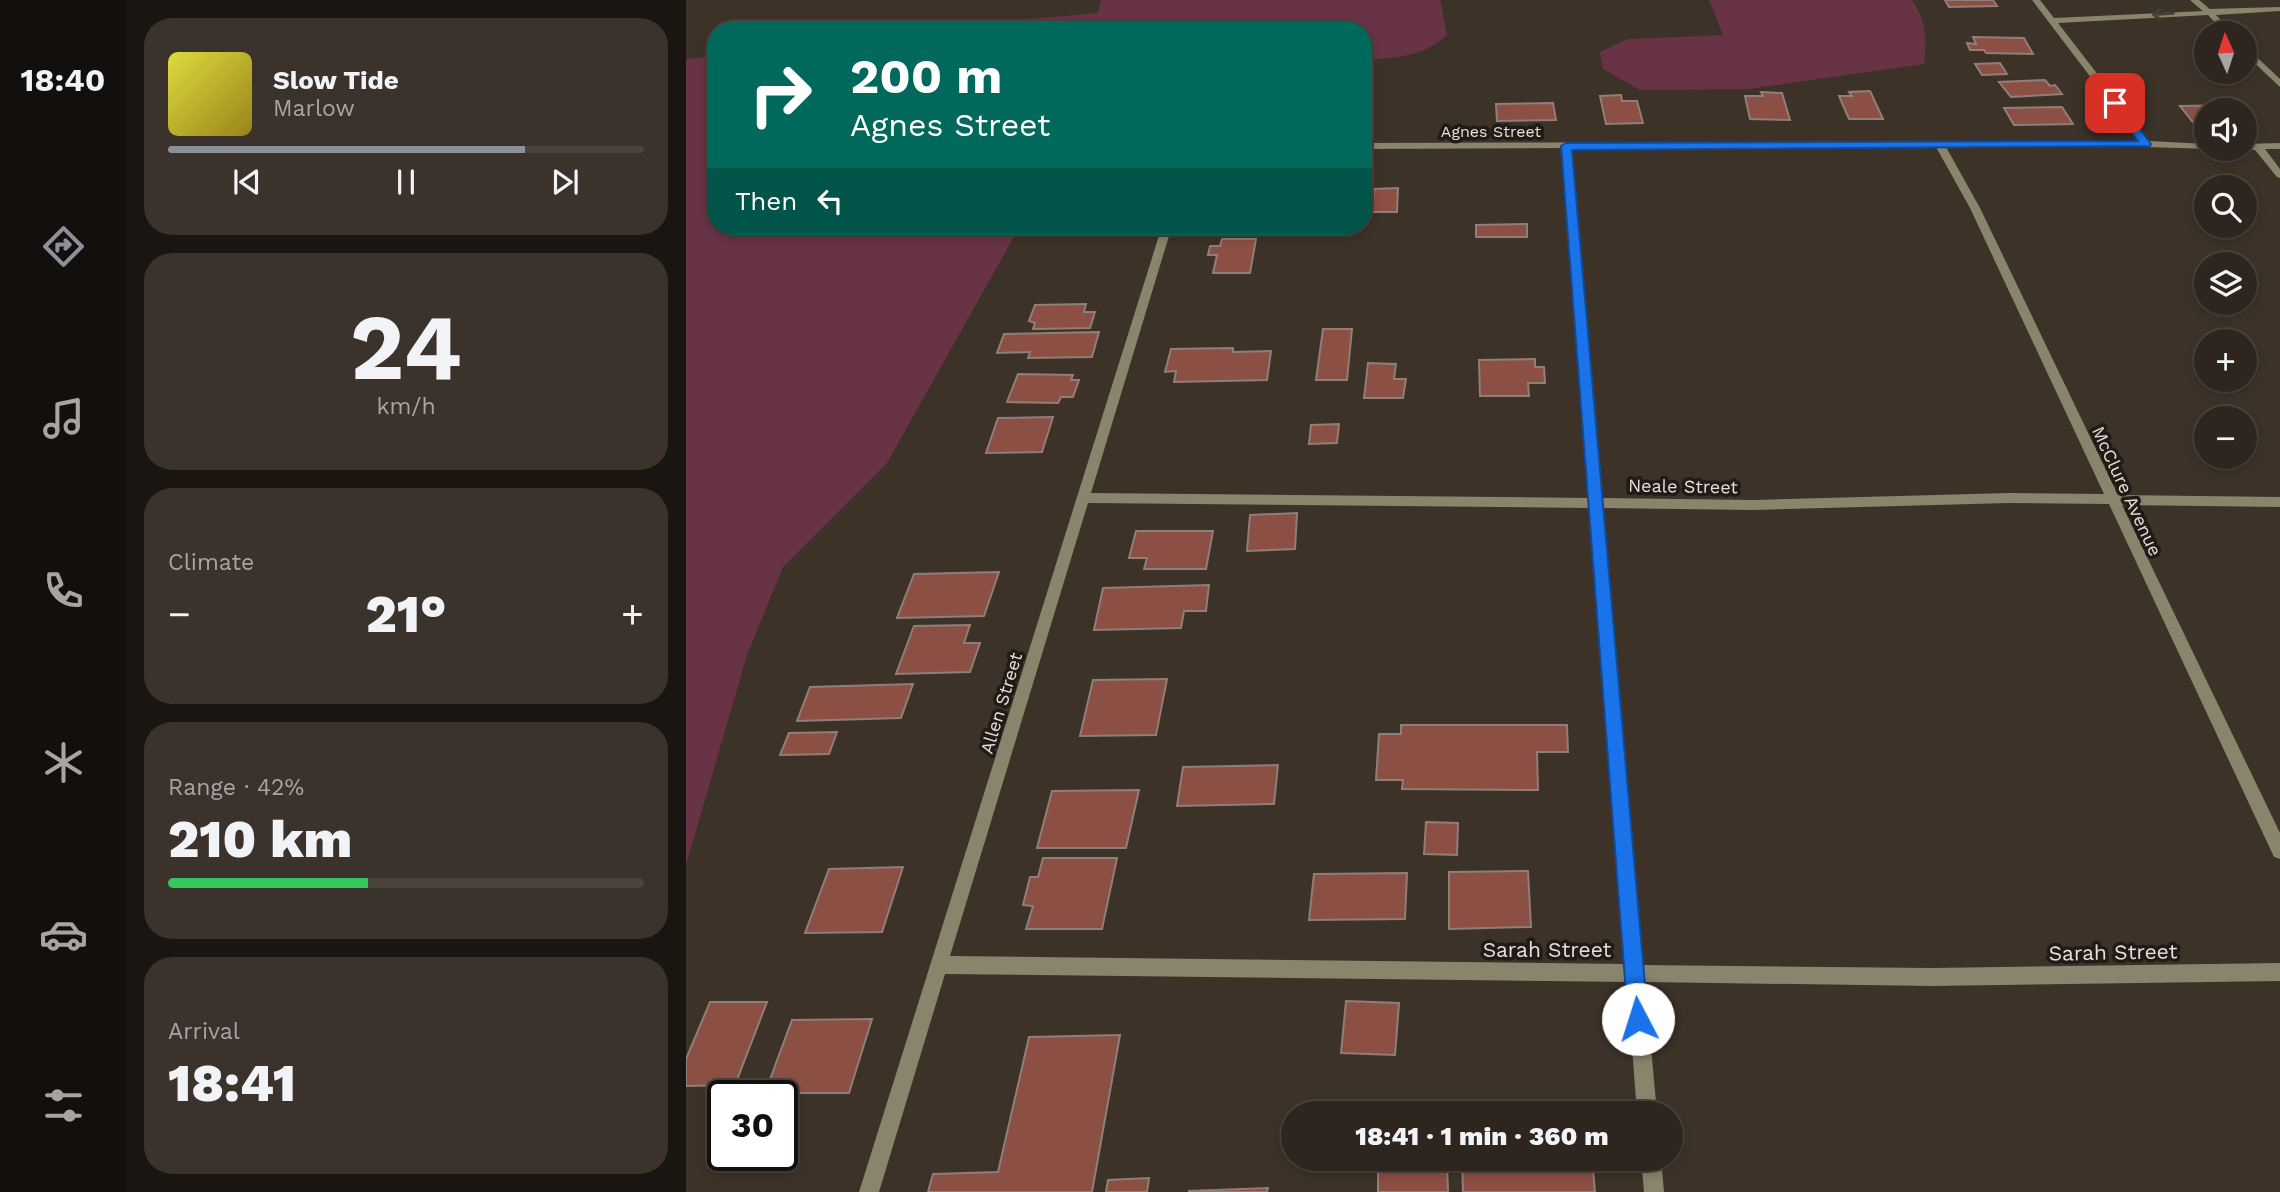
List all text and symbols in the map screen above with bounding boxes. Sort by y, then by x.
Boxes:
one-way arrow [2152,8,2175,21]
north arrow [2194,21,2258,84]
map controls [2194,21,2257,469]
text: 200 m [850,47,1002,105]
icon: right [735,49,826,140]
text: 18:40 [21,61,105,99]
text: Slow Tide [273,65,399,95]
pin [2085,73,2145,133]
icon: arrive [2096,84,2134,122]
text: Marlow [273,95,355,122]
button: sound [2194,98,2257,161]
text: Agnes Street [850,106,1051,144]
street label: Agnes Street [1441,122,1541,141]
icon: previous [228,163,266,201]
icon: pause [387,163,425,201]
icon: next [546,163,584,201]
button: search [2194,175,2257,238]
icon: left [811,182,849,220]
text: Then [735,186,797,216]
icon: directions [39,222,88,271]
button: layers [2194,252,2257,315]
text: 24 [350,294,462,401]
button: + [2194,329,2257,392]
text: km/h [376,393,436,420]
icon: music [39,394,88,443]
button: − [2194,406,2257,469]
street label: McClure Avenue [2088,423,2166,559]
street label: Neale Street [1628,475,1739,497]
text: Climate [168,549,254,576]
icon: phone [39,566,88,615]
text: 21° [366,584,446,645]
text: − [168,592,191,636]
text: + [621,592,644,636]
street label: Allen Street [976,649,1026,756]
icon: climate [39,738,88,787]
text: Range · 42% [168,774,304,801]
text: 210 km [168,809,352,870]
icon: car [39,910,88,959]
street label: Sarah Street [1483,937,1612,962]
street label: Sarah Street [2048,938,2178,966]
position arrow [1601,982,1675,1056]
text: Arrival [168,1018,240,1045]
text: 18:41 [168,1053,296,1114]
speed limit sign: 30 [707,1080,798,1171]
icon: filters [39,1081,88,1130]
text: 18:41 · 1 min · 360 m [1355,1121,1609,1151]

